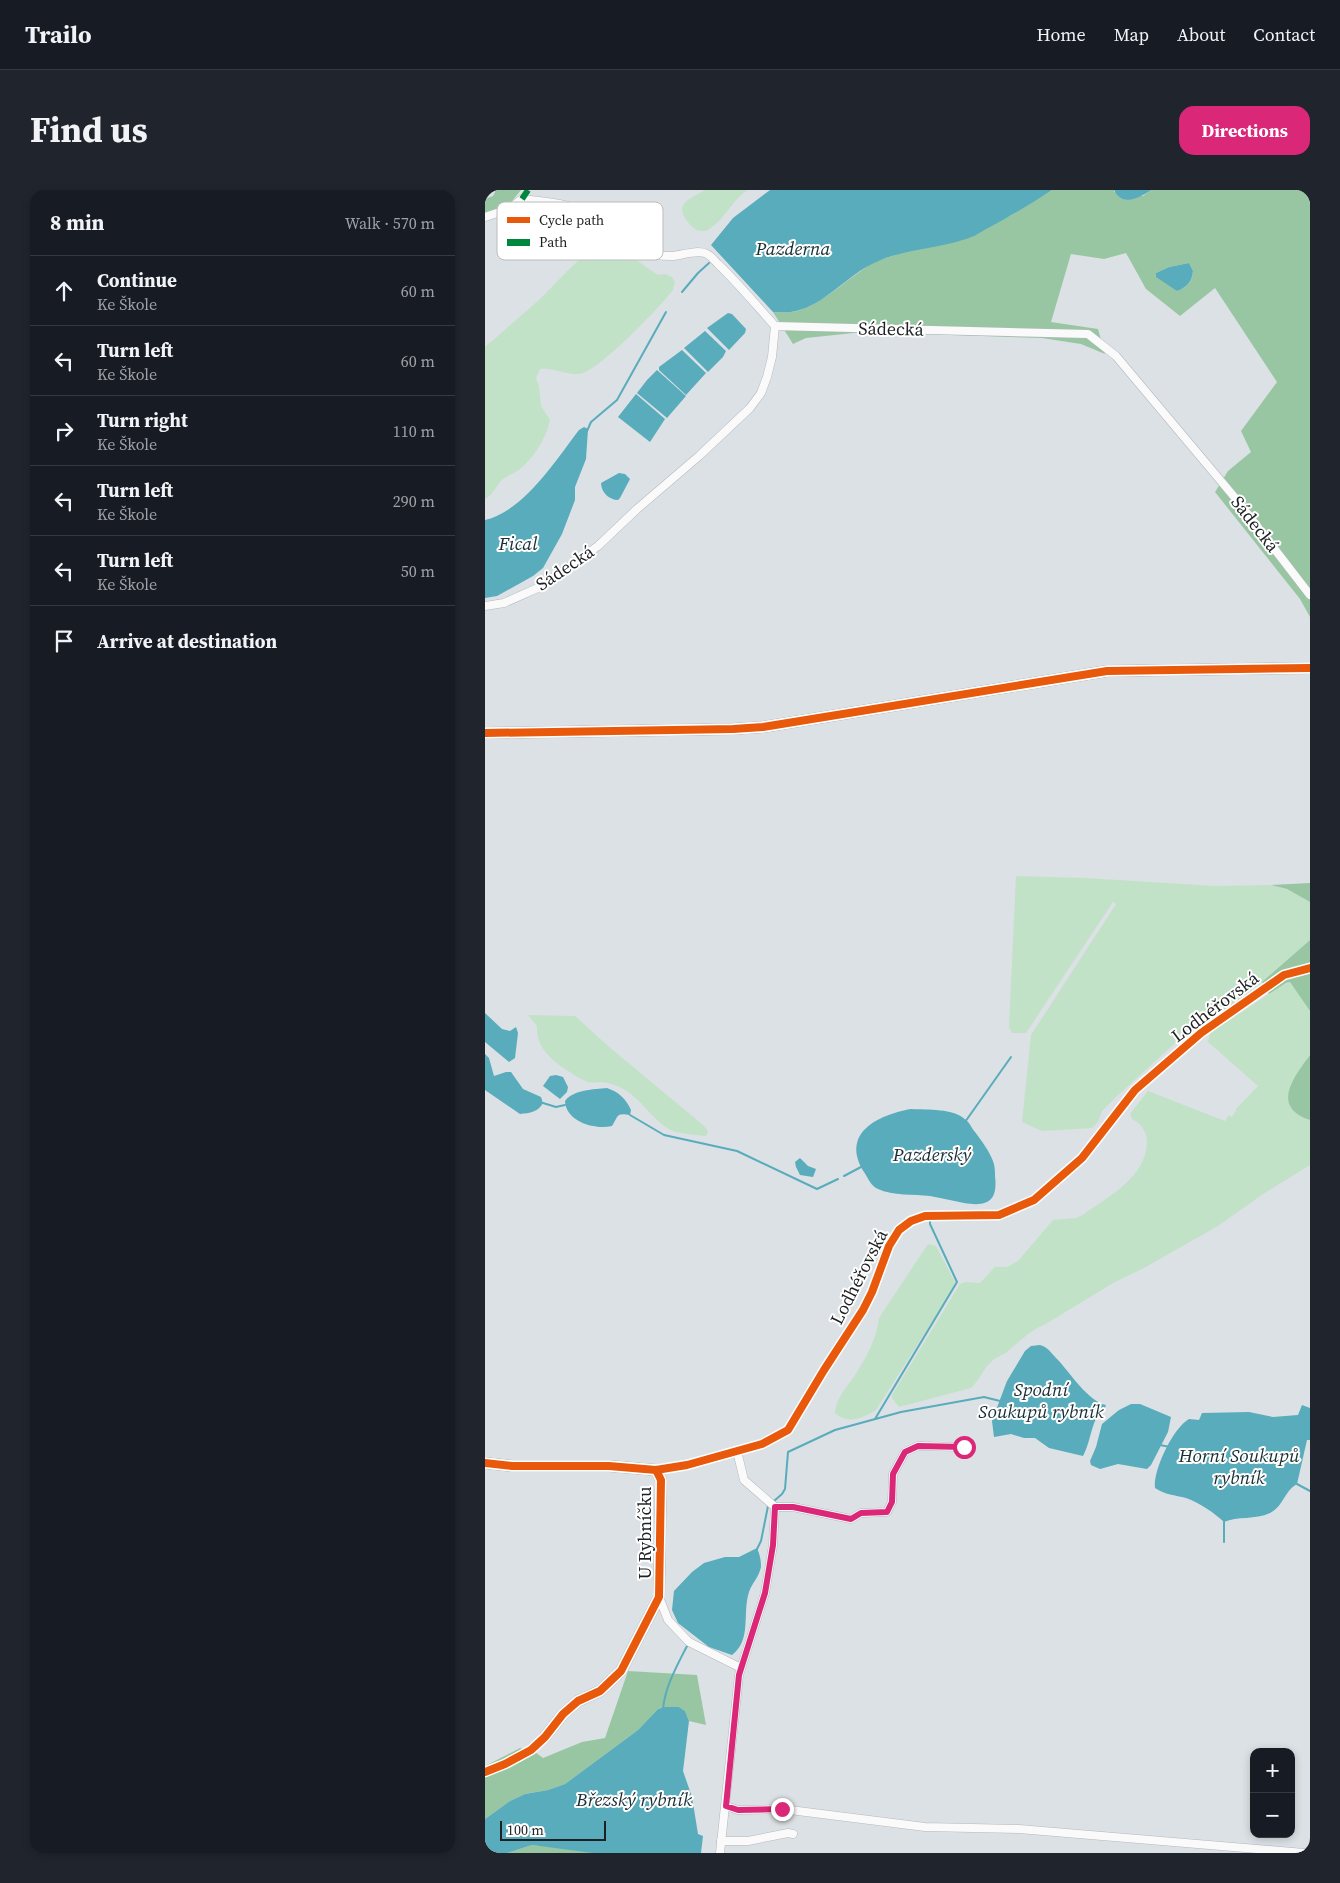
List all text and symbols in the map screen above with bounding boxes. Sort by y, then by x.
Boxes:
text: Trailo [25,18,92,51]
text: Home [1037,22,1086,47]
text: Map [1114,22,1149,47]
text: About [1177,22,1225,47]
text: Contact [1253,22,1315,47]
text: Find us [30,106,148,154]
button: Directions [1179,106,1310,155]
legend [497,202,663,260]
text: 8 min [50,208,105,237]
text: Cycle path [539,210,604,230]
text: Walk · 570 m [345,212,435,234]
text: Path [539,232,567,252]
water label: Pazderna [755,235,831,261]
text: Continue [97,267,177,293]
icon: ahead [50,277,78,305]
text: 60 m [401,280,435,302]
text: Ke Škole [97,293,157,315]
street label: Sádecká [858,315,925,342]
text: Turn left [97,337,173,363]
icon: left [50,347,78,375]
text: 60 m [401,350,435,372]
text: Ke Škole [97,363,157,385]
text: Turn right [97,407,188,433]
icon: right [50,417,78,445]
text: 110 m [393,420,435,442]
text: Ke Škole [97,433,157,455]
text: Turn left [97,477,173,503]
icon: left [50,487,78,515]
text: 290 m [393,490,435,512]
street label: Sádecká [1225,490,1286,558]
text: Ke Škole [97,503,157,525]
water label: Fical [497,530,538,556]
street label: Sádecká [531,538,599,596]
text: Turn left [97,547,173,573]
icon: left [50,557,78,585]
text: 50 m [401,560,435,582]
text: Ke Škole [97,573,157,595]
icon: arrive [50,627,78,655]
text: Arrive at destination [97,628,277,654]
street label: Lodhéřovská [1166,965,1264,1048]
water label: Pazderský [892,1141,972,1167]
street label: Lodhéřovská [824,1224,894,1329]
water label: Spodní Soukupů rybník [978,1376,1104,1424]
route start [953,1436,976,1459]
water label: Horní Soukupů rybník [1177,1442,1300,1490]
street label: U Rybníčku [632,1486,657,1580]
map controls [1250,1748,1295,1838]
button: + [1250,1748,1295,1793]
water label: Březský rybník [575,1786,692,1812]
button: − [1250,1793,1295,1838]
route end [771,1798,794,1821]
scale bar [500,1818,606,1841]
text: 100 m [507,1820,544,1840]

